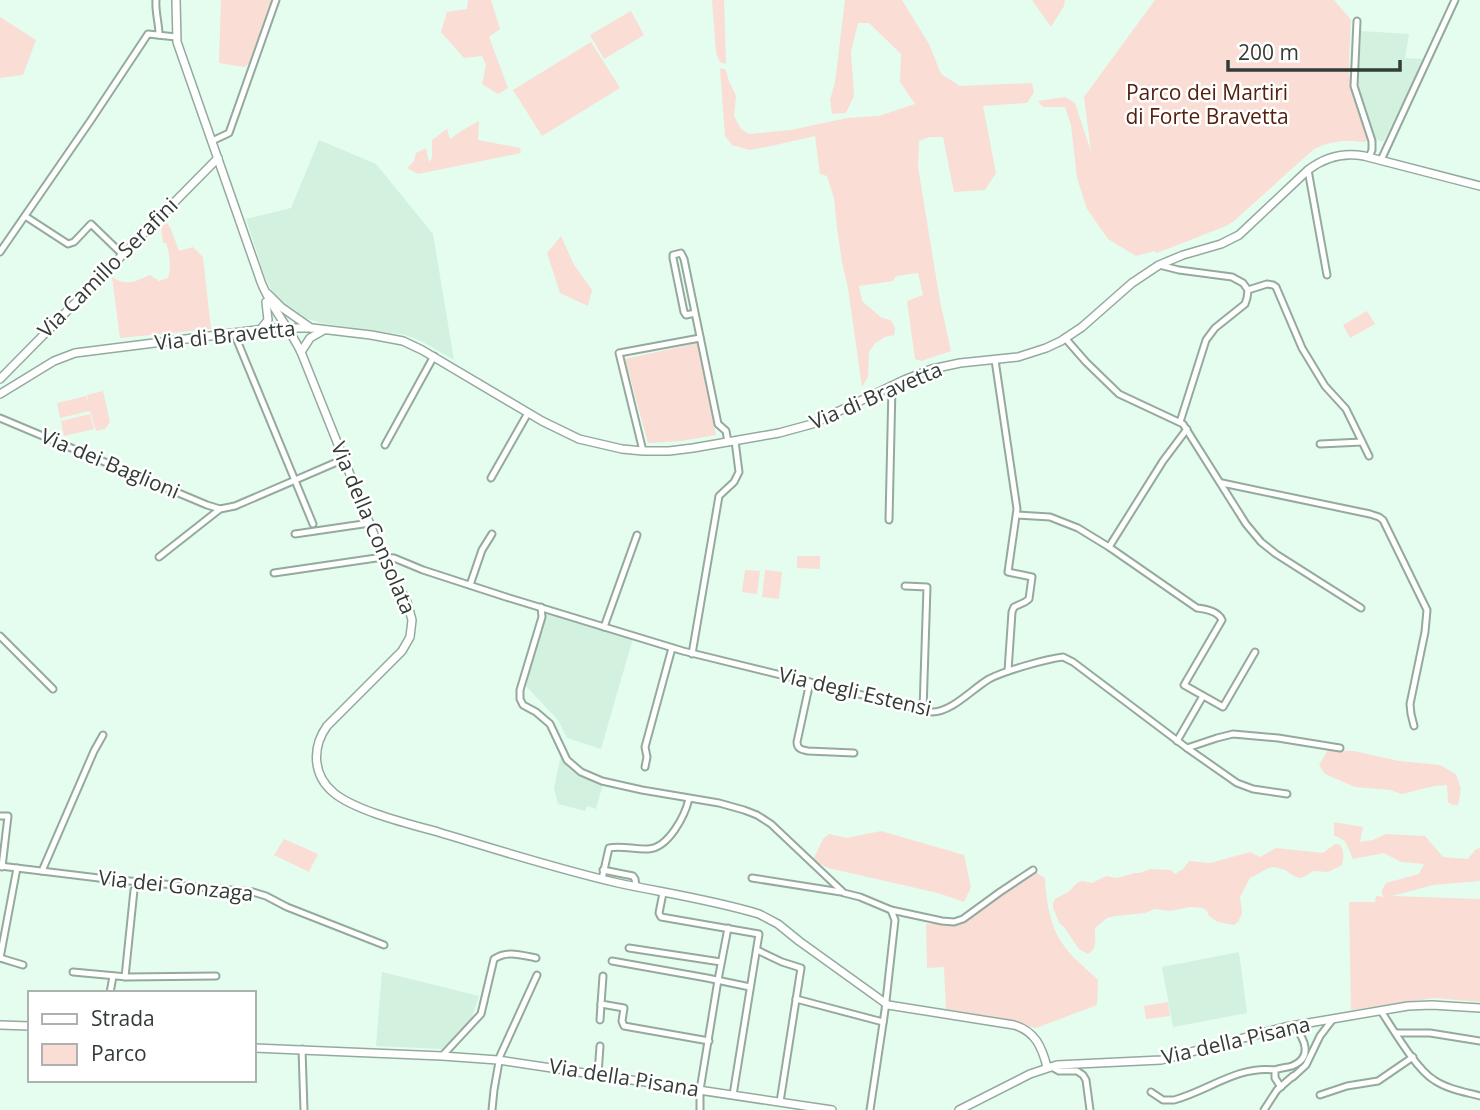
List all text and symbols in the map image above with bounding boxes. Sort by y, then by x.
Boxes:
scale bar [1228,28,1400,72]
text: 200 m [1238,38,1299,66]
park label: Parco dei Martiri di Forte Bravetta [1125,78,1289,130]
street label: Via Camillo Serafini [31,191,183,343]
street label: Via di Bravetta [153,314,297,356]
street label: Via di Bravetta [805,355,946,436]
street label: Via dei Baglioni [37,421,184,505]
street label: Via della Consolata [325,437,423,618]
street label: Via degli Estensi [776,660,934,722]
street label: Via dei Gonzaga [97,863,255,907]
legend [28,991,256,1082]
text: Strada [91,1004,155,1032]
street label: Via della Pisana [1159,1009,1313,1071]
text: Parco [91,1039,147,1067]
street label: Via della Pisana [547,1051,701,1103]

